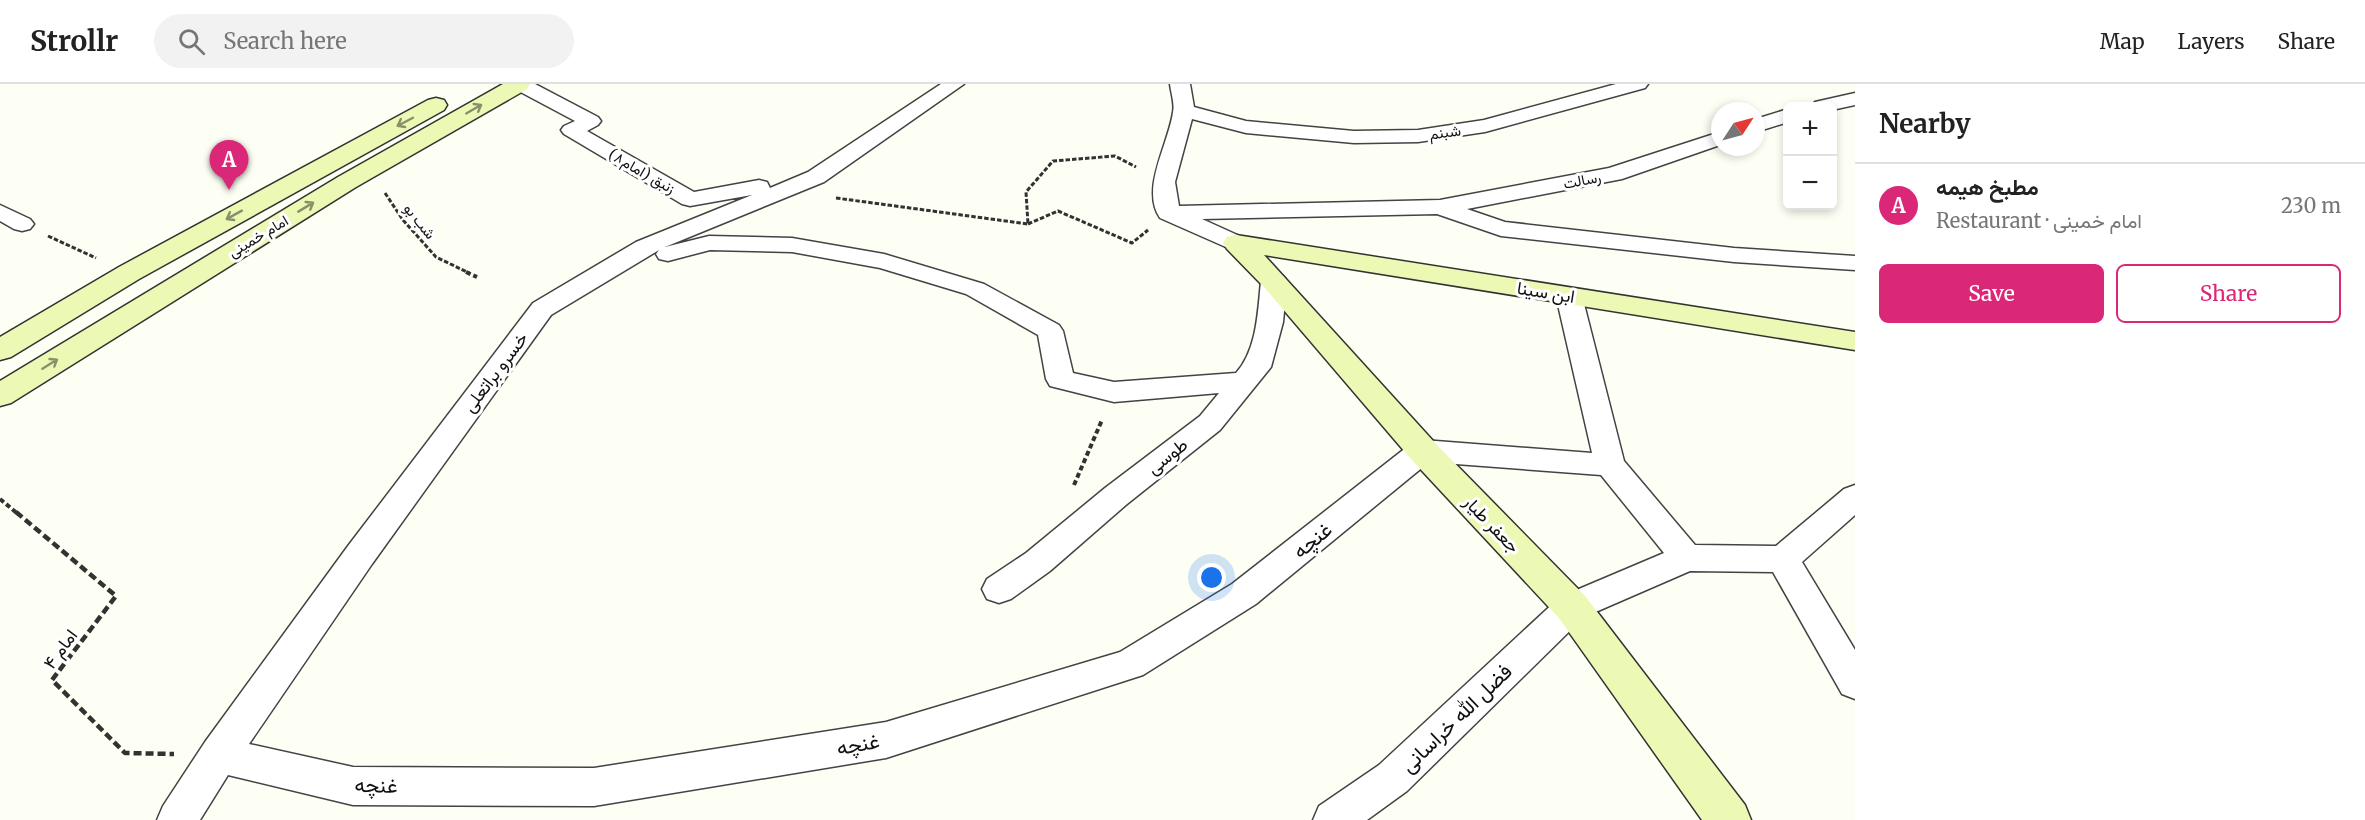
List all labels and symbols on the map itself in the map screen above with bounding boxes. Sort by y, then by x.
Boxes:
north arrow [1711,102,1765,156]
one-way arrow [465,103,482,115]
one-way arrow [397,116,414,128]
street label: شبنم [1428,120,1462,145]
pin: A [210,141,248,190]
street label: زنبق (امام۸) [605,144,679,199]
street label: رسالت [1562,167,1602,193]
street label: شب بو [400,199,440,243]
one-way arrow [297,201,314,213]
one-way arrow [225,210,243,221]
street label: امام خمینی [224,211,292,262]
street label: ابن سینا [1515,276,1577,308]
street label: خسرو براتعلی [457,327,533,417]
one-way arrow [41,358,58,370]
street label: طوسی [1142,433,1192,479]
street label: جعفر طیار [1458,490,1525,558]
street label: غنچه [1287,516,1338,565]
your location [1197,563,1226,592]
street label: امام ۴ [38,625,83,674]
street label: فضل الله خراسانی [1394,658,1518,778]
street label: غنچه [834,727,882,762]
street label: غنچه [354,771,398,800]

